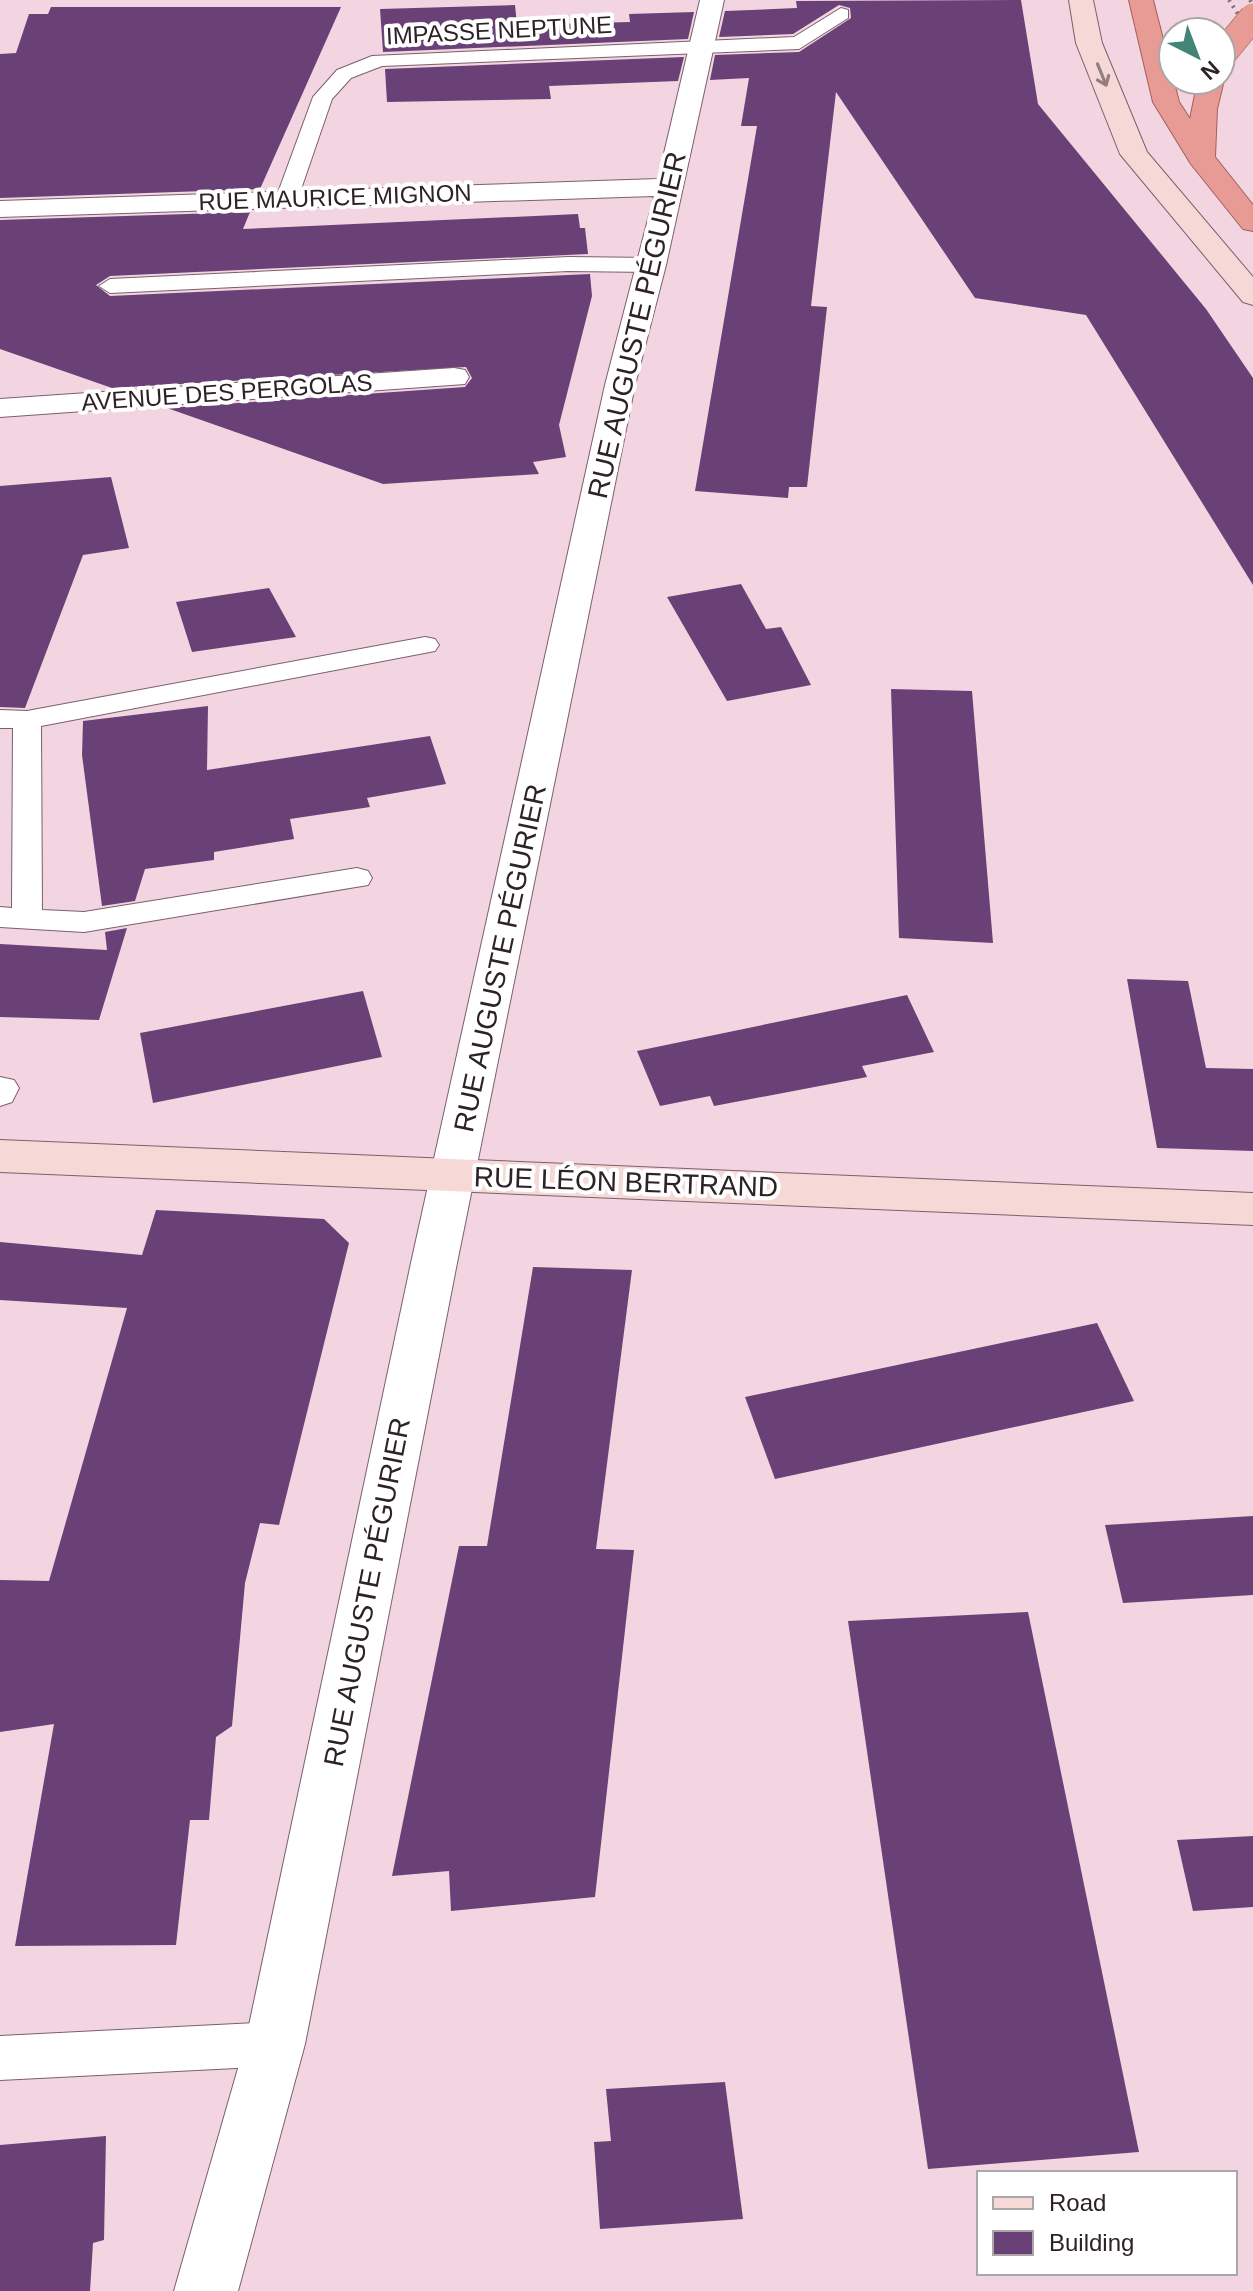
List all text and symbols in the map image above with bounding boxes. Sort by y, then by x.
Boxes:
street label: IMPASSE NEPTUNE [385,11,613,49]
north arrow [1157,16,1237,96]
text: N [1196,56,1224,85]
one-way arrow [1096,62,1110,87]
street label: RUE AUGUSTE PÉGURIER [582,149,692,501]
street label: RUE MAURICE MIGNON [198,179,472,215]
street label: AVENUE DES PERGOLAS [81,368,373,416]
street label: RUE AUGUSTE PÉGURIER [448,781,552,1135]
street label: RUE LÉON BERTRAND [473,1161,779,1203]
street label: RUE AUGUSTE PÉGURIER [318,1415,416,1769]
legend [977,2171,1237,2275]
text: Road [1049,2189,1106,2216]
text: Building [1049,2229,1134,2256]

